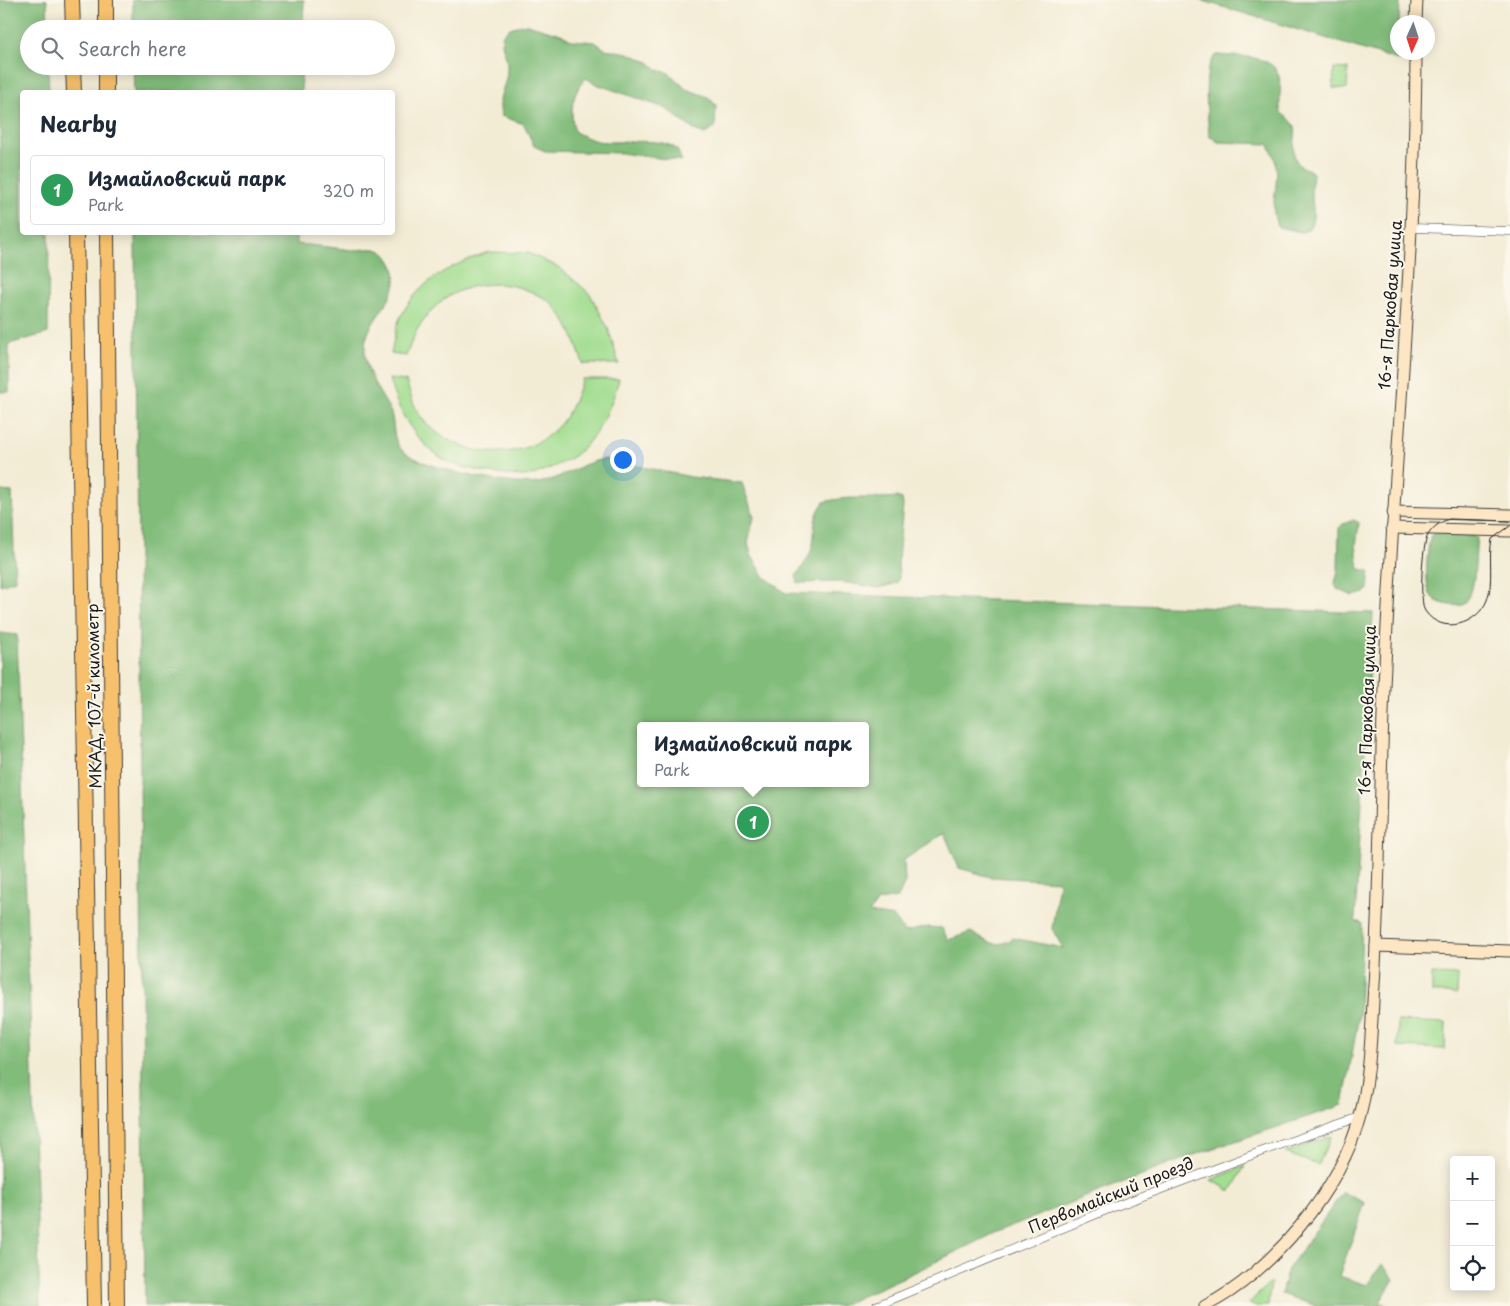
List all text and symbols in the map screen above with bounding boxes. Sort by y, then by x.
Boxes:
north arrow [1390,15,1435,60]
search box [20,20,395,75]
icon: search [38,34,66,62]
text: Search here [78,34,187,62]
text: Nearby [40,107,117,139]
text: Измайловский парк [88,164,286,192]
text: 1 [53,178,61,202]
text: 320 m [323,178,374,202]
text: Park [88,192,124,216]
street label: 16-я Парковая улица [1371,219,1407,391]
your location [610,447,636,473]
street label: МКАД, 107-й километр [79,603,107,789]
street label: 16-я Парковая улица [1351,624,1381,795]
popup [637,722,869,787]
text: Измайловский парк [654,729,852,757]
text: Park [654,757,690,781]
pin: 1 [737,803,769,841]
street label: Первомайский проезд [1024,1150,1197,1238]
map controls [1450,1156,1495,1291]
button: + [1450,1156,1495,1201]
button: − [1450,1201,1495,1246]
button: locate [1450,1246,1495,1291]

